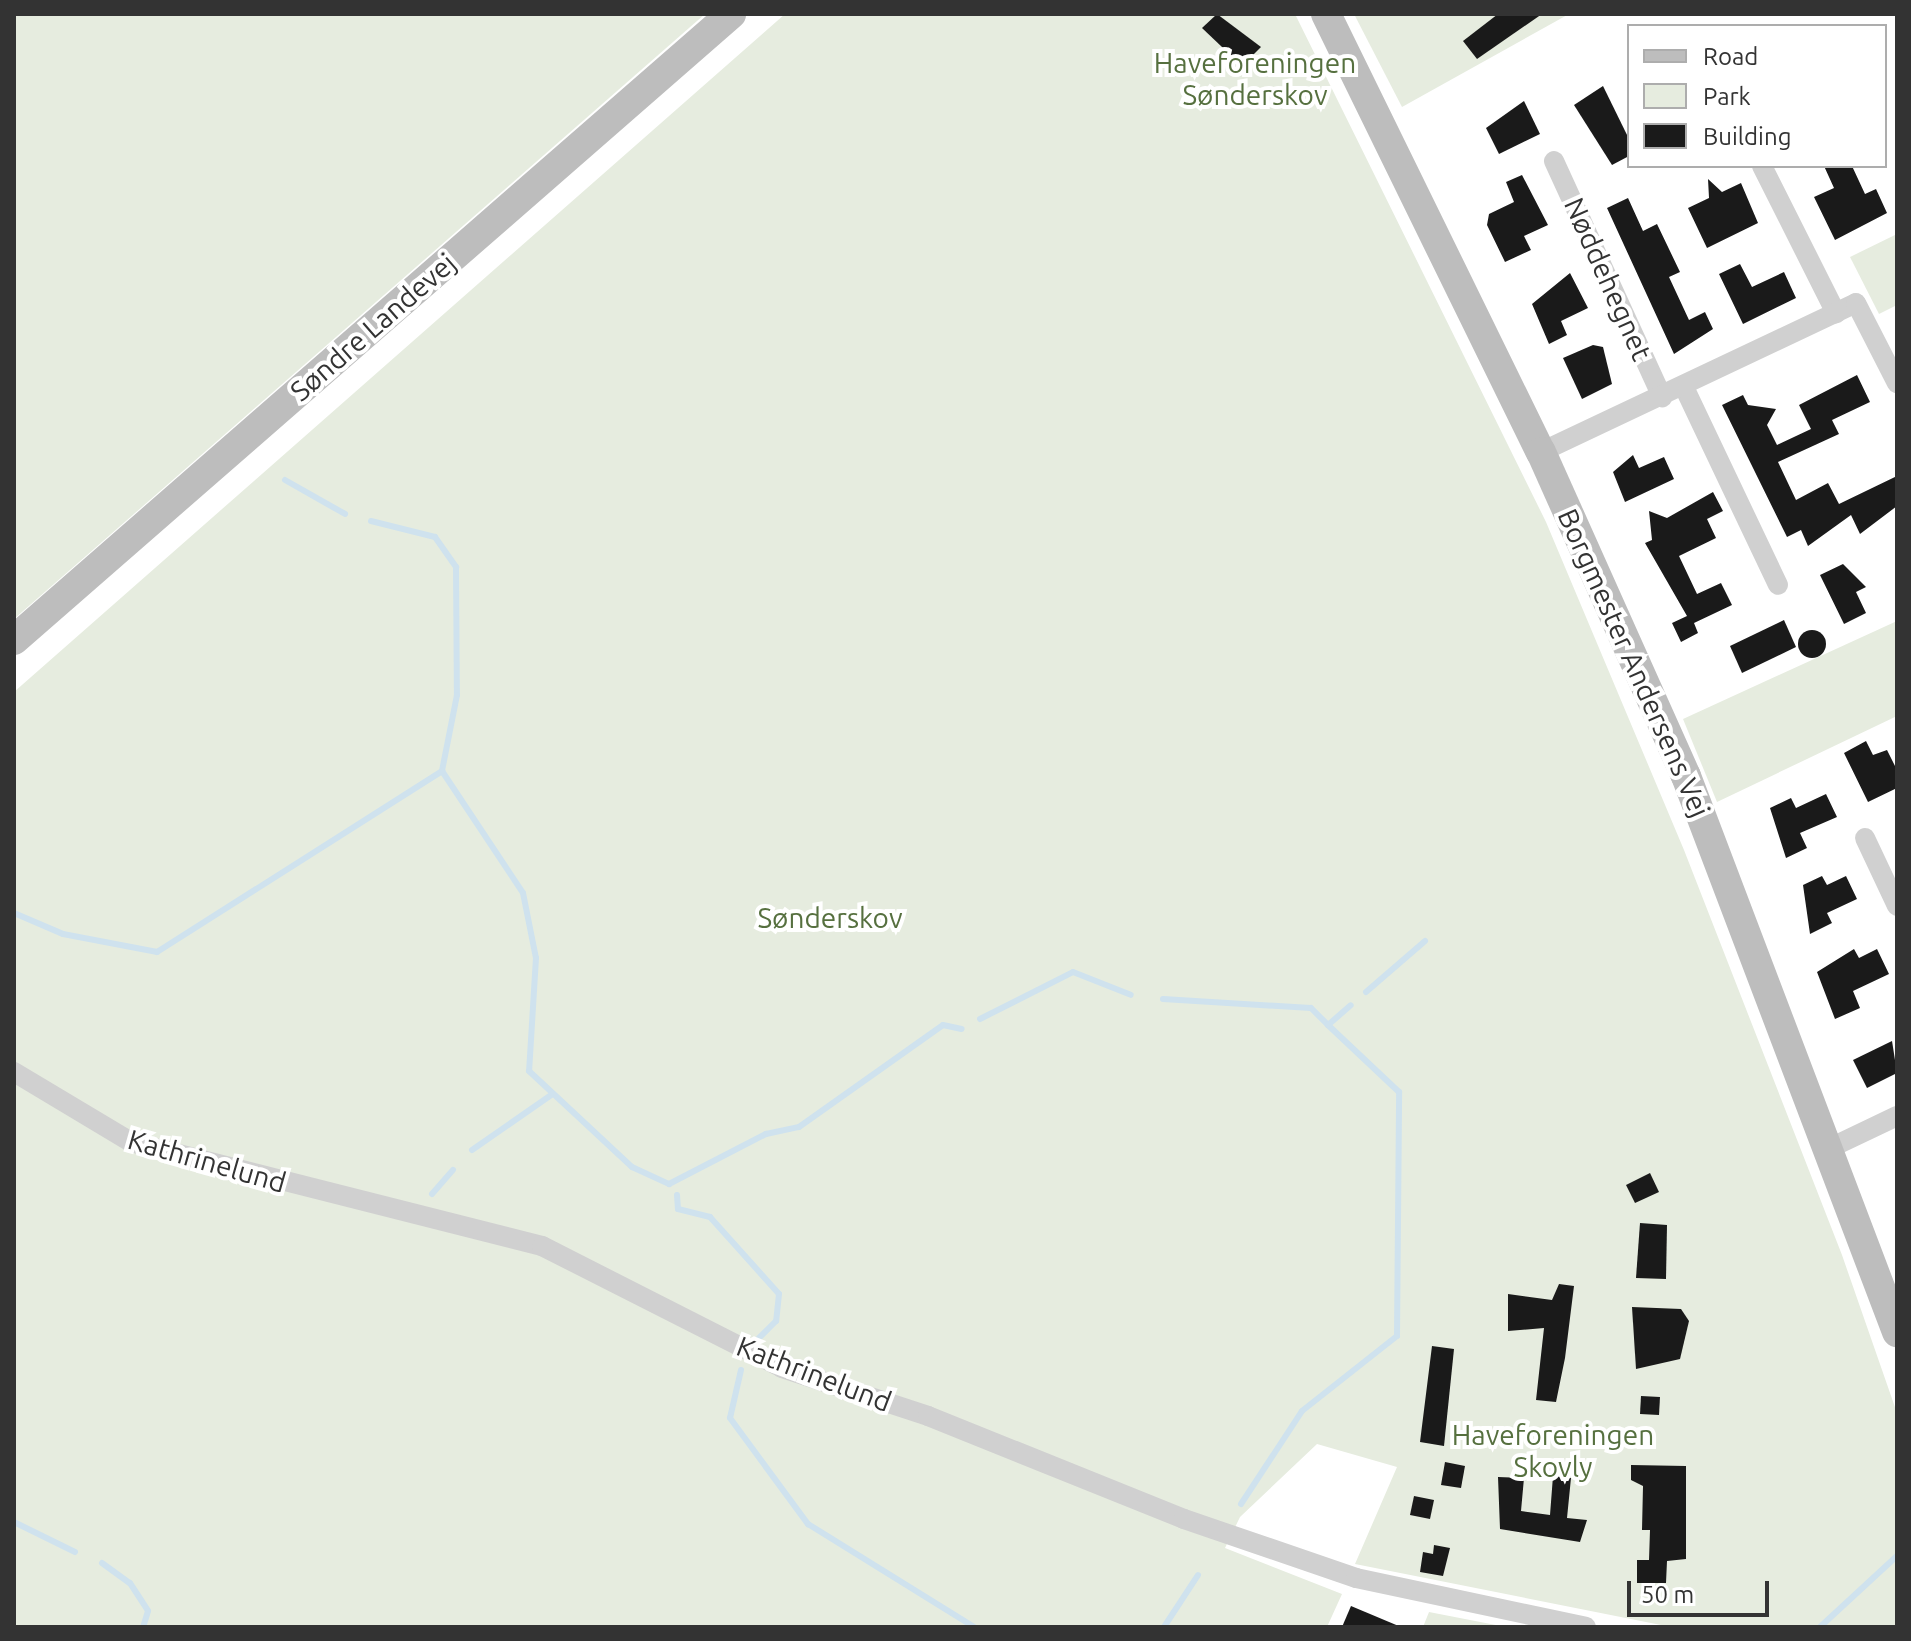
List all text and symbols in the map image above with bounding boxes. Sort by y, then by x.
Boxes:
legend [1627,24,1887,168]
text: Road [1703,43,1758,70]
park label: Haveforeningen Sønderskov [1154,46,1356,112]
text: Park [1703,83,1751,110]
text: Building [1703,123,1791,150]
street label: Nøddehegnet [1557,192,1659,366]
street label: Søndre Landevej [283,246,463,408]
street label: Borgmester Andersens Vej [1551,504,1717,822]
park label: Sønderskov [757,901,903,935]
street label: Kathrinelund [124,1122,290,1200]
street label: Kathrinelund [732,1329,896,1419]
park label: Haveforeningen Skovly [1452,1418,1654,1484]
scale bar [1631,1565,1773,1615]
text: 50 m [1641,1581,1694,1608]

